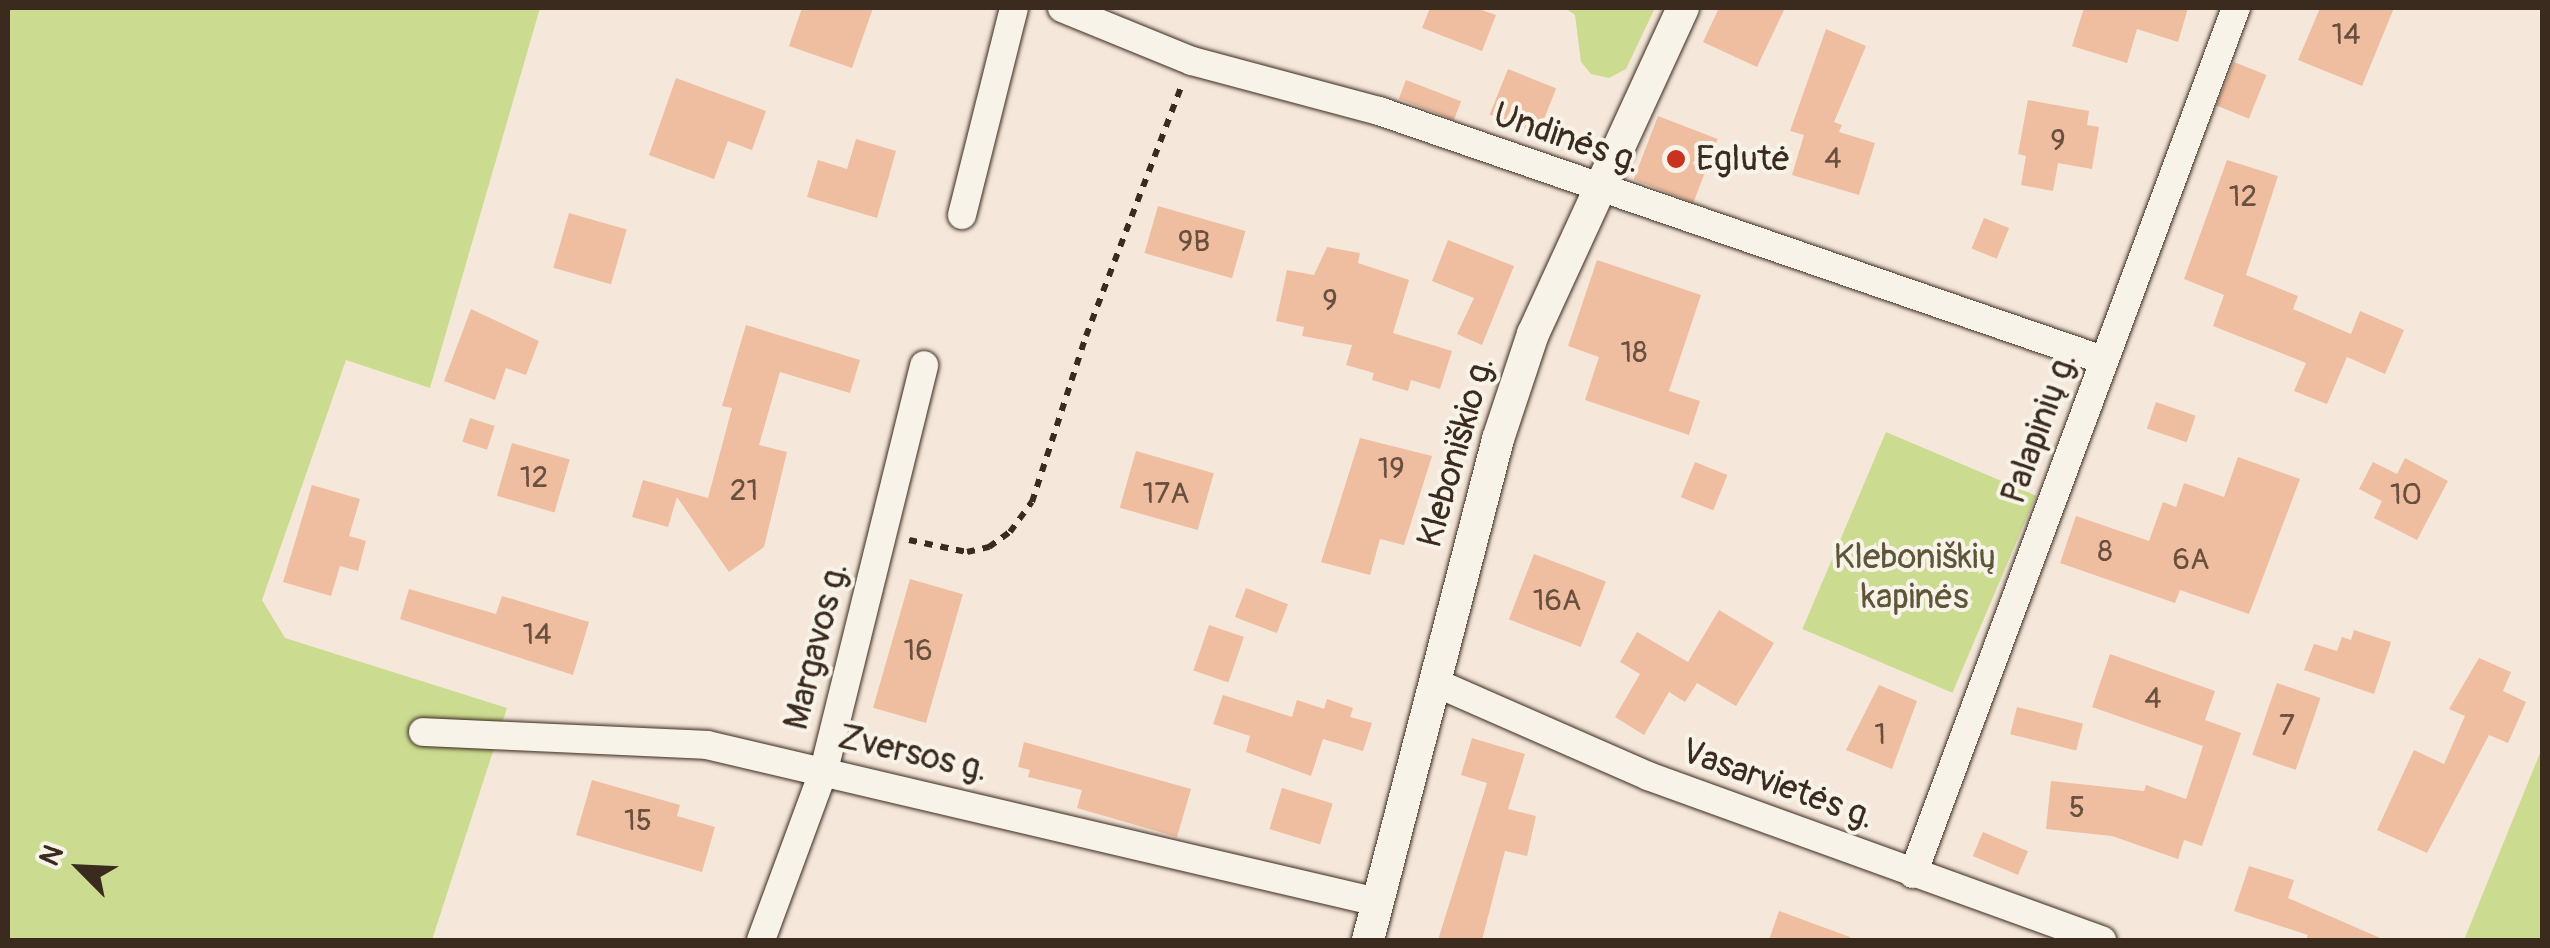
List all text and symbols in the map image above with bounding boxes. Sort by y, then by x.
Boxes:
house number: 14 [2331,17,2361,53]
street label: Undinės g. [1488,93,1646,183]
house number: 9 [2050,123,2066,159]
place label: Eglutė [1696,138,1790,180]
house number: 4 [1824,141,1842,177]
marker: Eglutė [1665,148,1687,170]
house number: 12 [2229,179,2257,215]
house number: 9B [1178,224,1210,260]
house number: 9 [1322,283,1338,319]
house number: 18 [1621,335,1647,371]
street label: Palapinių g. [1992,346,2086,510]
street label: Kleboniškio g. [1409,352,1503,552]
house number: 19 [1377,451,1405,487]
house number: 12 [520,460,548,496]
house number: 21 [730,473,758,509]
house number: 17A [1142,476,1190,512]
house number: 10 [2390,477,2422,513]
house number: 8 [2097,534,2113,570]
park label: Kleboniškių kapinės [1834,536,1996,618]
house number: 6A [2173,542,2209,578]
street label: Margavos g. [775,558,857,734]
house number: 16A [1533,583,1581,619]
house number: 14 [522,617,552,653]
house number: 16 [903,633,933,669]
house number: 4 [2144,681,2162,717]
house number: 7 [2279,708,2295,744]
street label: Zversos g. [834,715,992,791]
house number: 1 [1874,717,1886,753]
street label: Vasarvietės g. [1676,730,1880,838]
house number: 5 [2069,790,2085,826]
house number: 15 [624,803,652,839]
north arrow [30,818,130,918]
text: N [32,840,72,871]

